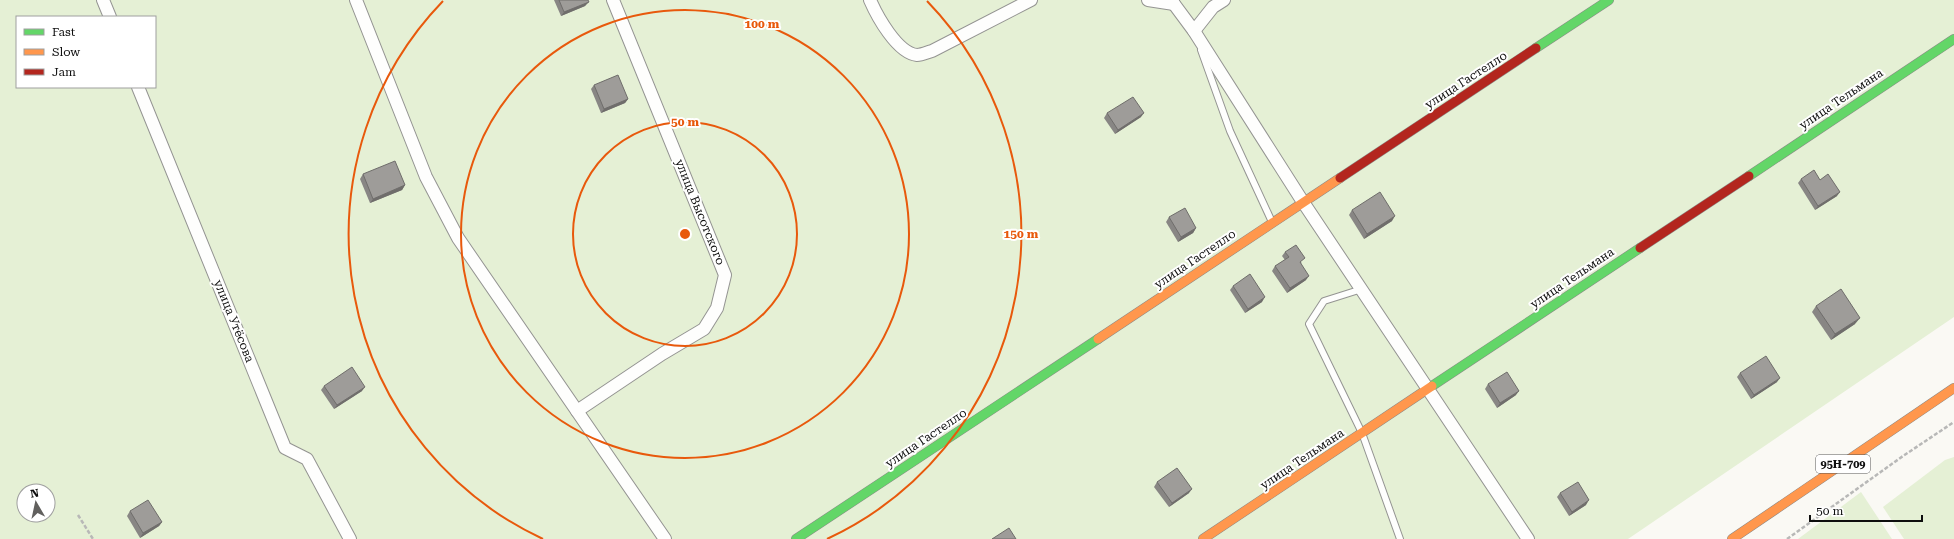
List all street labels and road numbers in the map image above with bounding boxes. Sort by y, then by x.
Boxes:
street label: улица Гастелло [1422,48,1510,112]
street label: улица Тельмана [1796,66,1886,132]
street label: улица Высотского [672,157,728,267]
street label: улица Гастелло [1152,227,1238,291]
street label: улица Тельмана [1527,245,1617,311]
street label: улица Утёсова [211,278,257,365]
street label: улица Гастелло [883,406,969,470]
street label: улица Тельмана [1257,426,1347,492]
road number: 95Н-709 [1816,455,1870,473]

